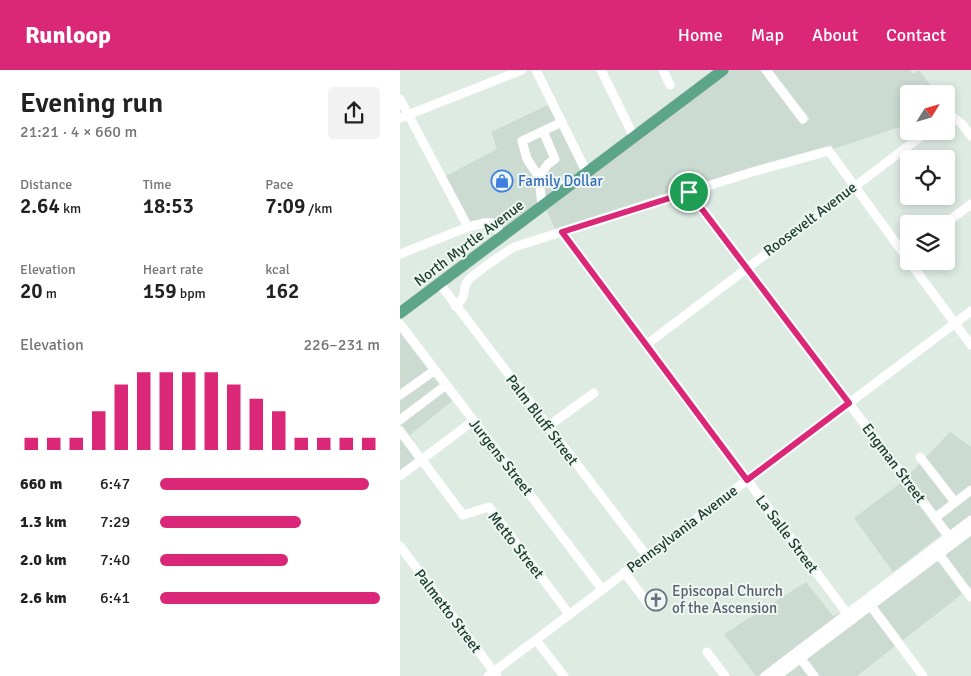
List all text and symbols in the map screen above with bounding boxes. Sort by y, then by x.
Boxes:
text: Runloop [25,20,111,50]
text: Home [678,24,723,46]
text: Map [751,24,784,46]
text: About [812,24,858,46]
text: Contact [886,24,946,46]
north arrow [900,85,955,140]
map controls [900,85,955,270]
text: Evening run [20,86,163,120]
button: share [328,87,380,139]
text: 21:21 · 4 × 660 m [20,122,137,142]
button: locate [900,150,955,205]
shop icon: Family Dollar [490,169,514,193]
pin [668,171,710,213]
place label: Family Dollar [518,172,603,190]
text: Distance [20,176,72,193]
text: Time [143,176,172,193]
text: Pace [265,176,294,193]
icon: arrive [675,178,703,206]
street label: Roosevelt Avenue [760,178,860,260]
text: 2.64 [20,193,60,219]
text: 18:53 [143,193,194,219]
text: 7:09 [265,193,305,219]
street label: North Myrtle Avenue [411,196,527,290]
text: km [60,200,81,217]
text: /km [305,200,332,217]
button: layers [900,215,955,270]
text: Elevation [20,261,76,278]
text: Heart rate [143,261,203,278]
text: kcal [265,261,290,278]
text: 20 [20,278,43,304]
text: 159 [143,278,177,304]
text: 162 [265,278,299,304]
text: m [43,285,57,302]
text: bpm [177,285,206,302]
text: Elevation [20,335,84,355]
text: 226–231 m [303,335,380,355]
street label: Palm Bluff Street [502,371,582,469]
street label: Jurgens Street [465,415,537,499]
street label: Engman Street [858,420,930,506]
text: 660 m [20,474,62,494]
text: 6:47 [100,474,130,494]
street label: Pennsylvania Avenue [623,481,741,577]
street label: La Salle Street [752,491,822,577]
street label: Metto Street [484,508,548,582]
text: 1.3 km [20,512,67,532]
text: 7:29 [100,512,130,532]
text: 2.0 km [20,550,67,570]
text: 7:40 [100,550,130,570]
street label: Palmetto Street [411,566,485,656]
place label: Episcopal Church of the Ascension [672,582,783,617]
text: 2.6 km [20,588,67,608]
text: 6:41 [100,588,130,608]
church icon: Episcopal Church of the Ascension [644,588,668,612]

